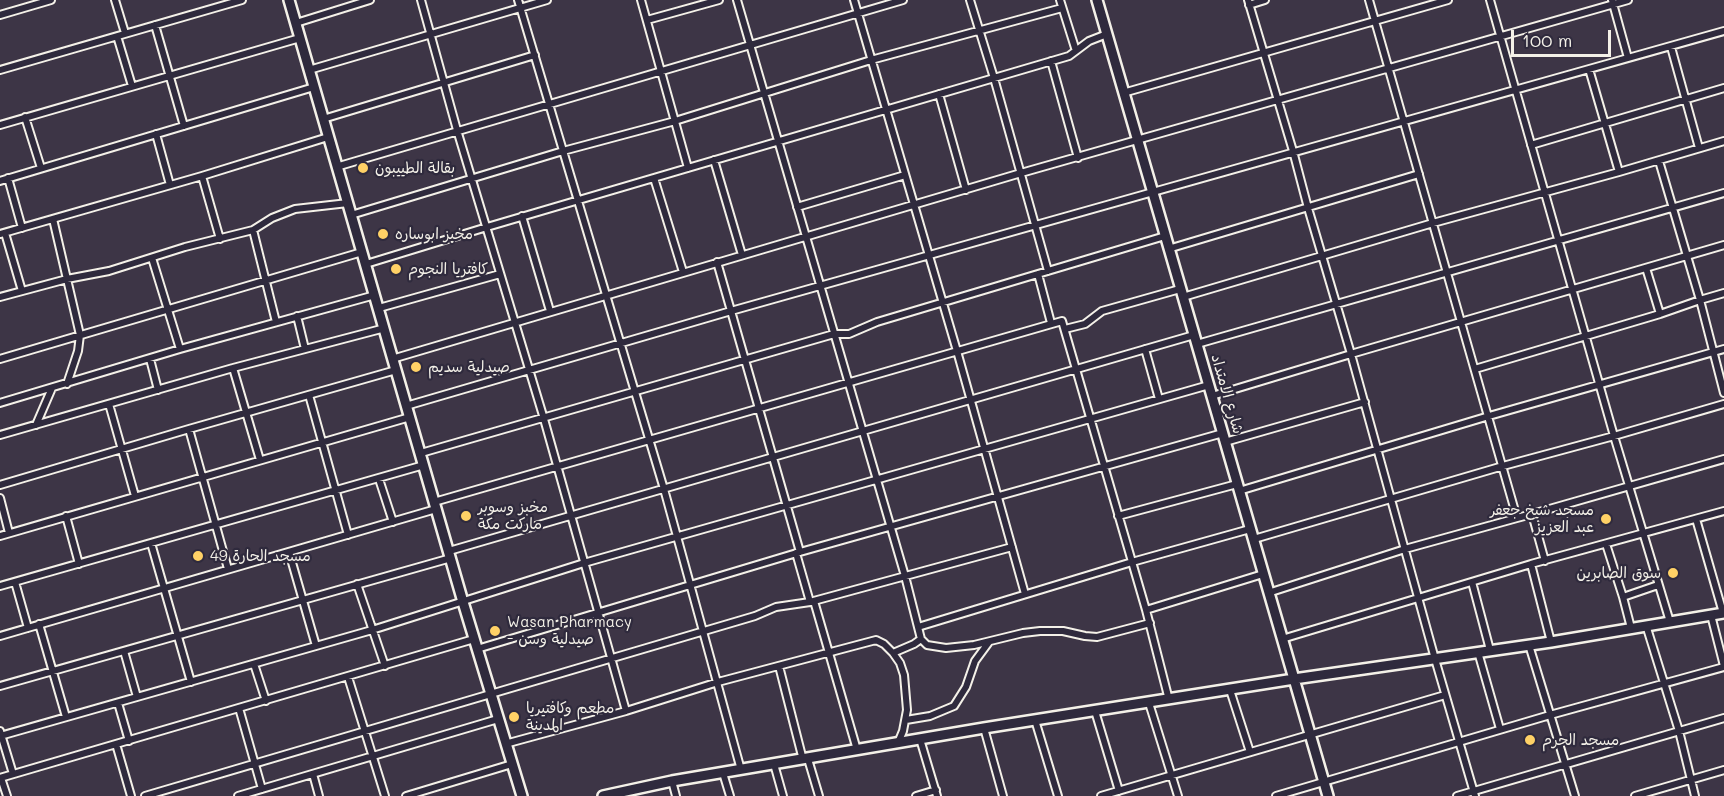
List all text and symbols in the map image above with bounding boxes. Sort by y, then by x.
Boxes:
scale bar [1514,18,1614,56]
text: 100 m [1522,28,1572,52]
place label: بقالة الطييبون [375,159,455,177]
marker: بقالة الطييبون [356,161,370,175]
place label: مخبز ابوساره [395,225,473,243]
marker: مخبز ابوساره [376,227,390,241]
place label: كافتريا النجوم [408,260,488,278]
marker: كافتريا النجوم [389,262,403,276]
street label: شارع الامتداد [1207,352,1247,436]
place label: صيدلية سديم [428,358,510,376]
marker: صيدلية سديم [409,360,423,374]
place label: مخبز وسوبر ماركت مكة [478,498,548,533]
place label: مسجد شيخ جعفر عبد العزيز [1490,501,1594,536]
marker: مخبز وسوبر ماركت مكة [459,509,473,523]
marker: مسجد شيخ جعفر عبد العزيز [1599,512,1613,526]
place label: مسجد الحارة 49 [210,547,311,565]
marker: مسجد الحارة 49 [191,549,205,563]
place label: سوق الصابرين [1576,564,1661,582]
marker: سوق الصابرين [1666,566,1680,580]
place label: Wasan Pharmacy - صيدلية وسن [507,613,632,648]
marker: Wasan Pharmacy - صيدلية وسن [488,624,502,638]
place label: مطعم وكافتيريا المدينة [526,699,614,734]
marker: مطعم وكافتيريا المدينة [507,710,521,724]
place label: مسجد الحرم [1542,731,1619,749]
marker: مسجد الحرم [1523,733,1537,747]

